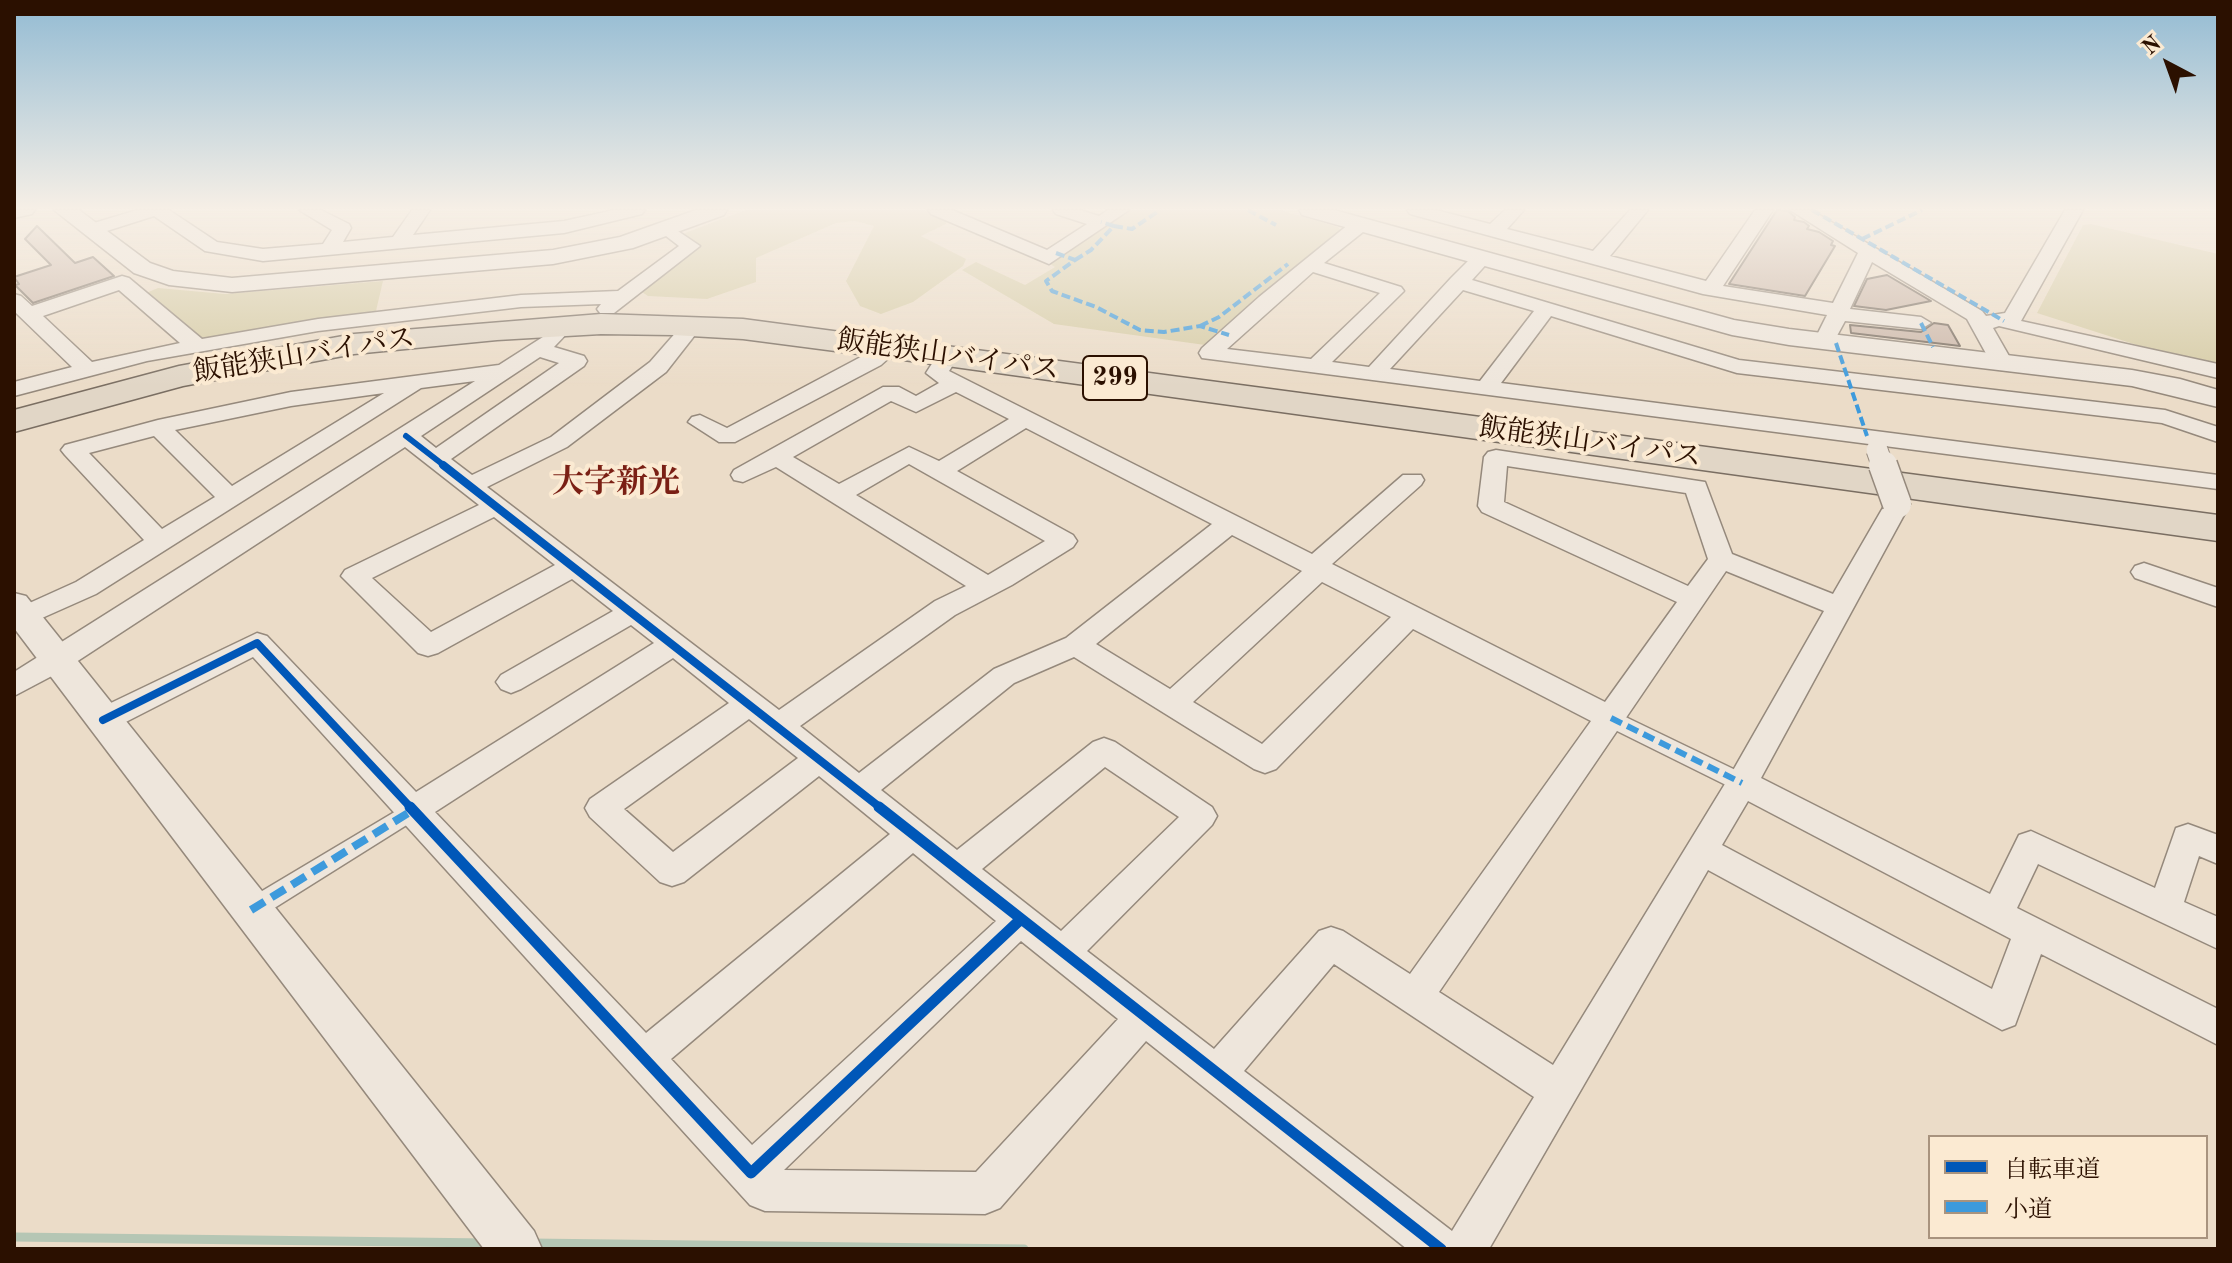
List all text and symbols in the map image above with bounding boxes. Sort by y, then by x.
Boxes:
north arrow [2128,24,2208,104]
text: N [2139,32,2166,60]
street label: 飯能狭山バイパス [191,322,417,390]
street label: 飯能狭山バイパス [835,324,1061,388]
road number: 299 [1083,356,1147,400]
street label: 飯能狭山バイパス [1477,411,1703,475]
district label: 大字新光 [552,465,680,503]
legend [1928,1135,2208,1239]
text: 自転車道 [2004,1159,2100,1183]
text: 小道 [2004,1199,2052,1223]

